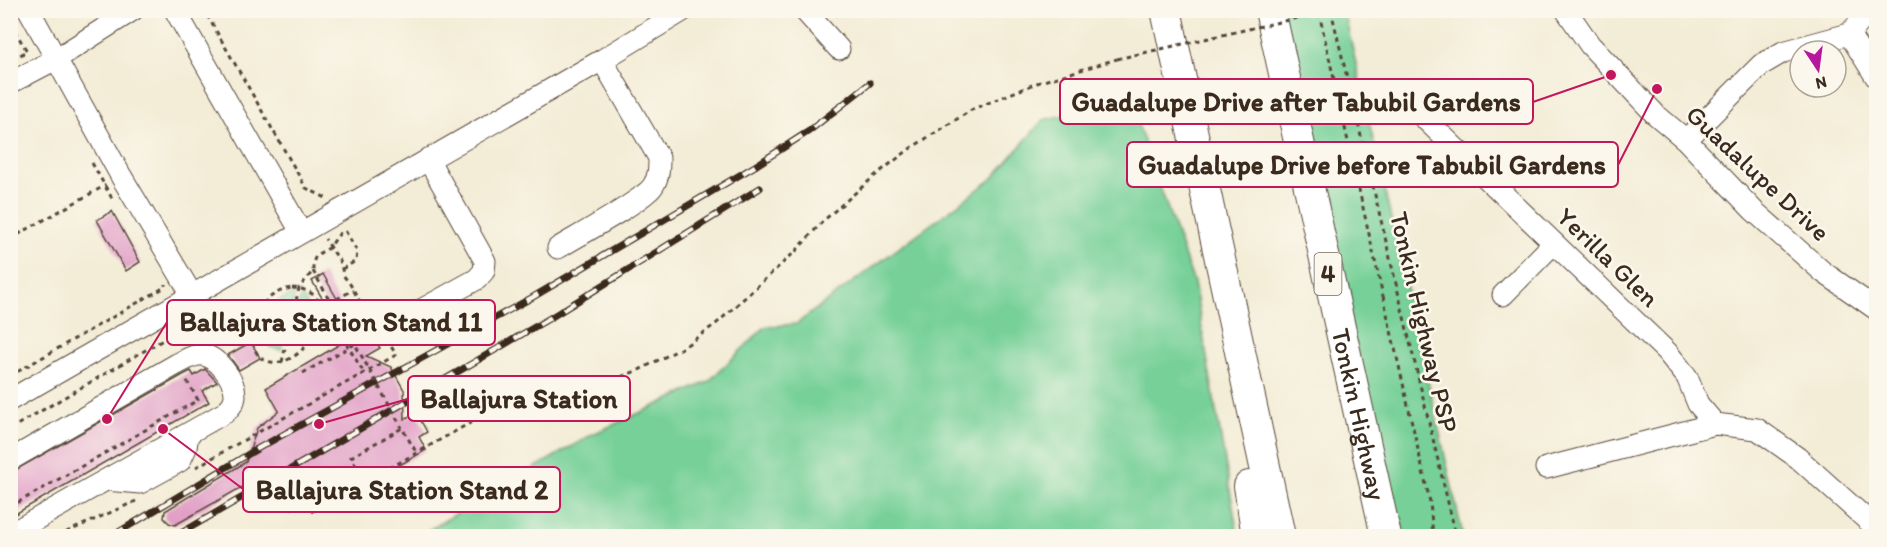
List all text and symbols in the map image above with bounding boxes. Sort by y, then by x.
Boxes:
north arrow [1788,39,1848,99]
text: N [1814,73,1829,94]
callout: Guadalupe Drive after Tabubil Gardens [1060,79,1533,124]
text: Guadalupe Drive after Tabubil Gardens [1071,85,1521,118]
street label: Guadalupe Drive [1679,98,1837,248]
callout: Guadalupe Drive before Tabubil Gardens [1127,142,1618,187]
text: Guadalupe Drive before Tabubil Gardens [1138,148,1606,181]
street label: Yerilla Glen [1550,200,1666,314]
street label: Tonkin Highway PSP [1383,209,1465,435]
road number: 4 [1314,253,1342,295]
callout: Ballajura Station Stand 11 [167,300,495,345]
text: Ballajura Station Stand 11 [179,305,483,338]
street label: Tonkin Highway [1325,325,1394,503]
callout: Ballajura Station [408,376,630,421]
text: Ballajura Station [420,382,618,415]
callout: Ballajura Station Stand 2 [243,467,560,512]
text: Ballajura Station Stand 2 [256,473,549,506]

